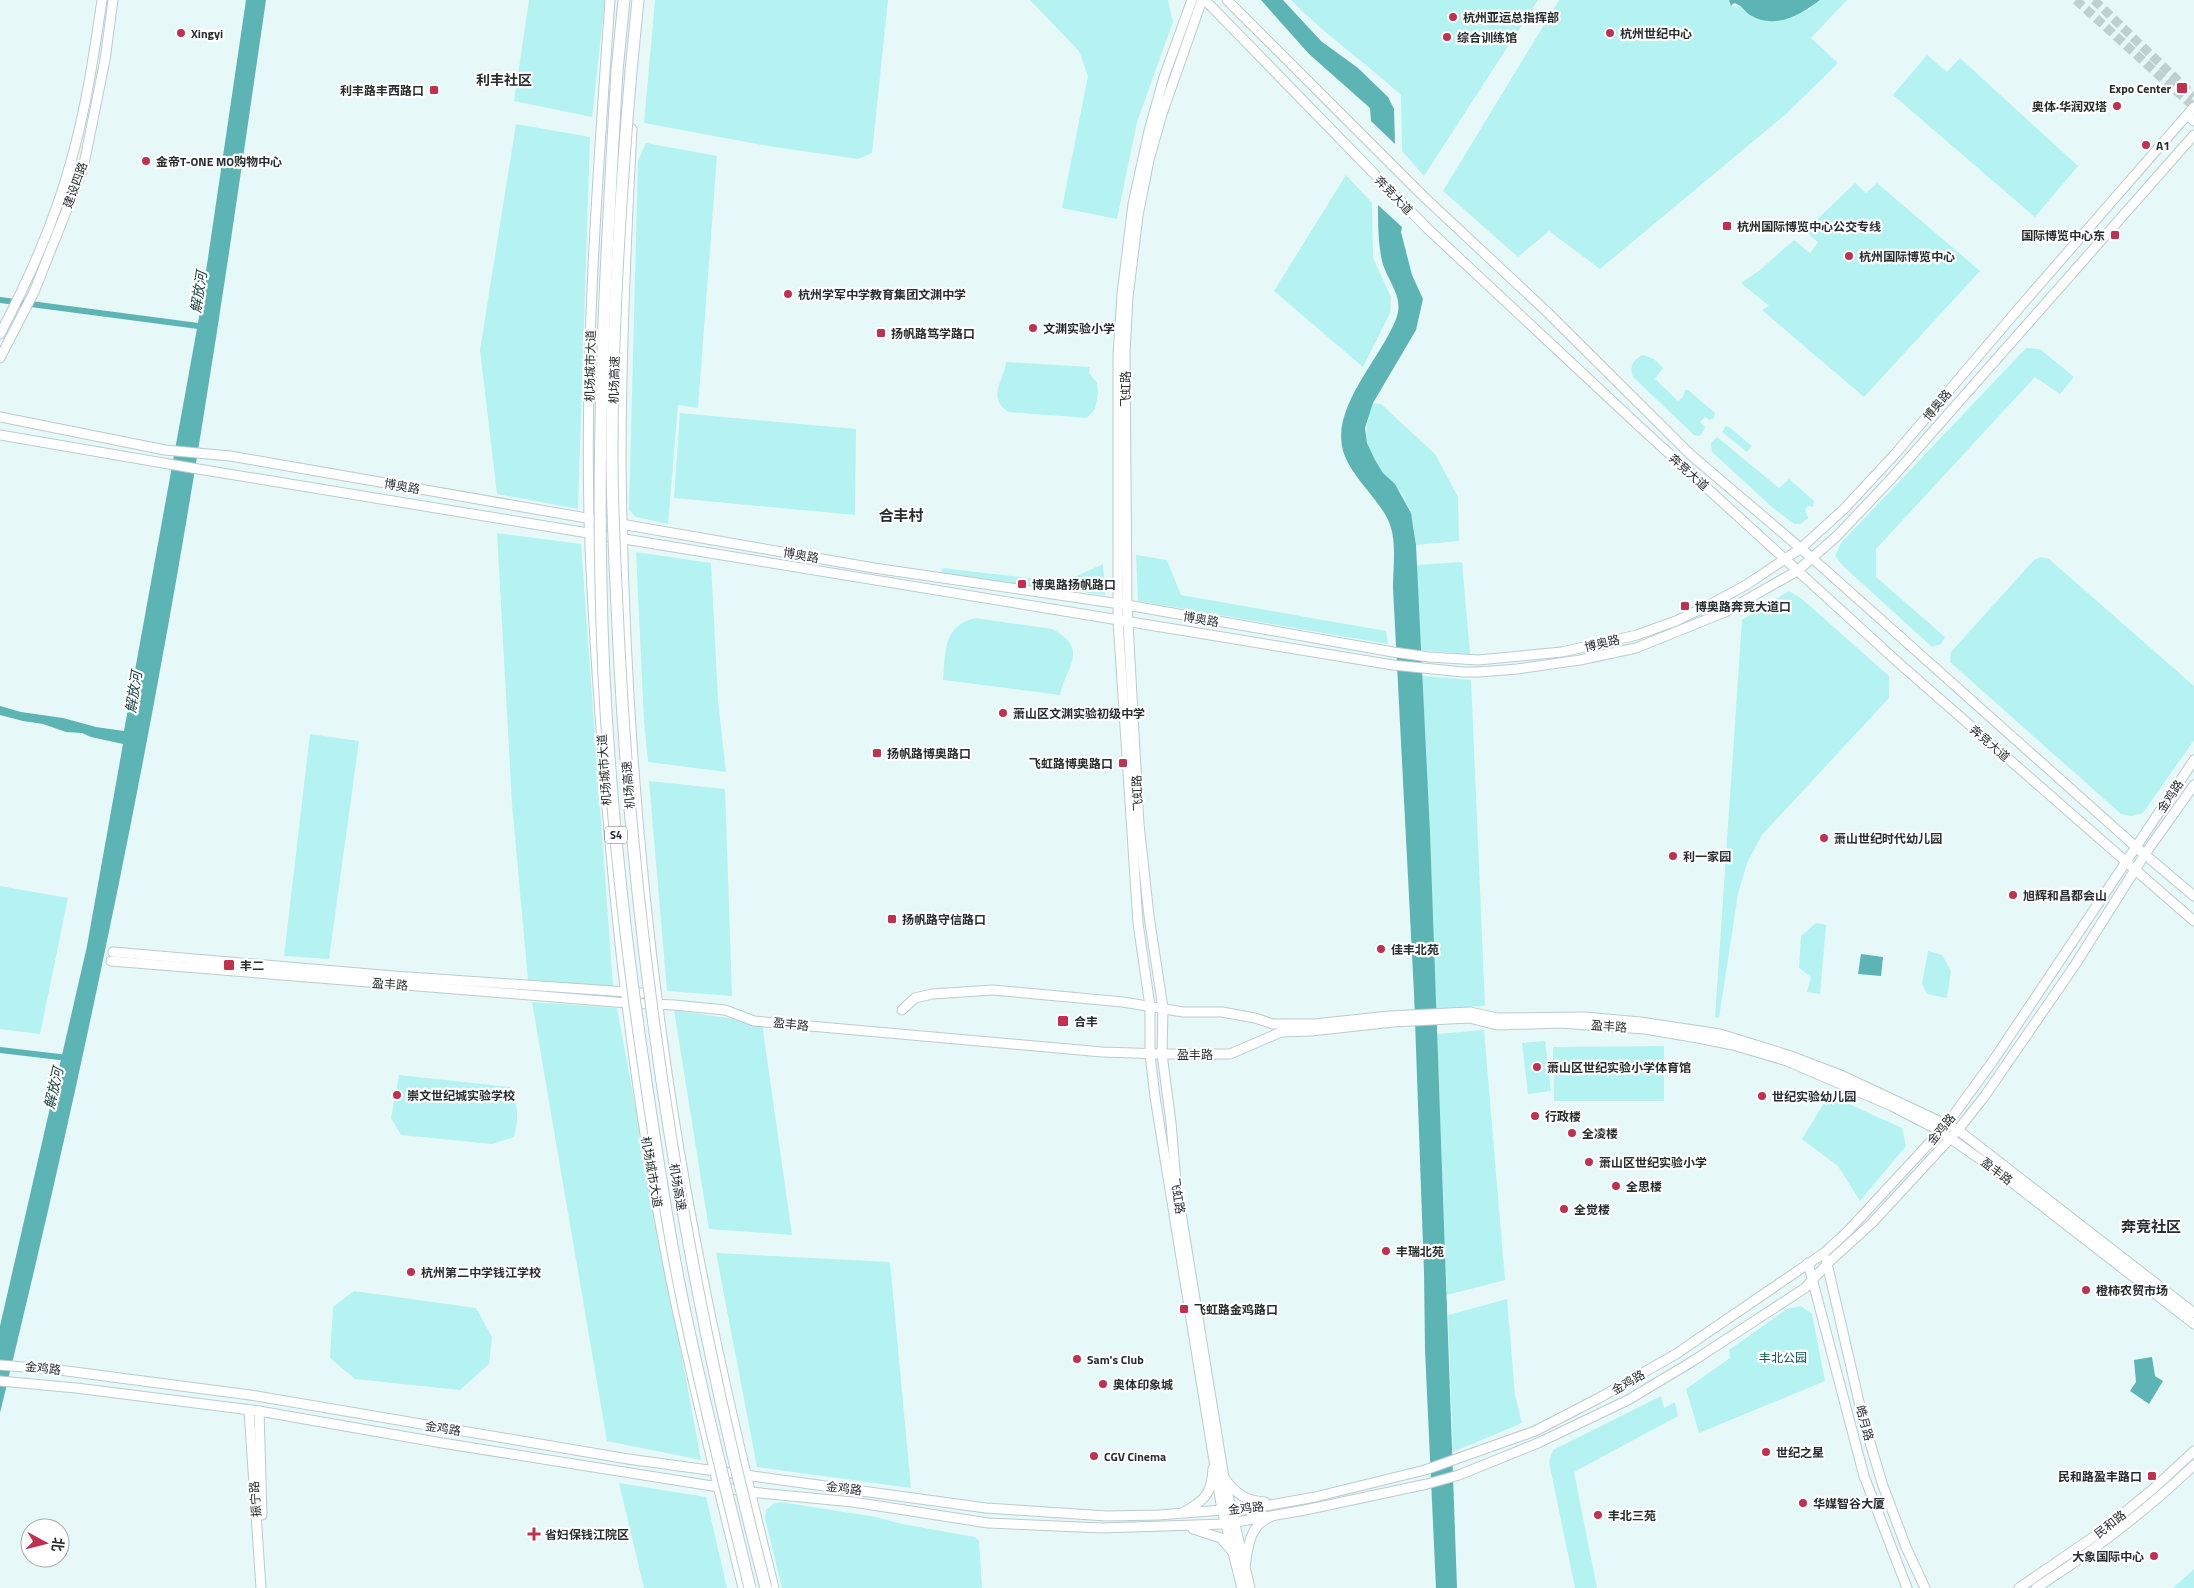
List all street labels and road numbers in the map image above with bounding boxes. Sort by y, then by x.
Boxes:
street label: 建设四路 [58,159,92,211]
street label: 奔竞大道 [1370,171,1418,219]
street label: 机场城市大道 [580,330,600,402]
street label: 机场高速 [604,356,624,404]
street label: 飞虹路 [1116,371,1135,407]
street label: 博奥路 [1918,385,1956,425]
street label: 奔竞大道 [1665,449,1713,495]
street label: 博奥路 [383,474,421,498]
street label: 博奥路 [782,543,820,567]
street label: 博奥路 [1182,607,1220,631]
street label: 博奥路 [1582,630,1622,656]
street label: 奔竞大道 [1966,720,2014,766]
street label: 机场城市大道 [592,733,616,807]
street label: 机场高速 [616,760,640,810]
street label: 飞虹路 [1127,775,1147,811]
street label: 金鸡路 [2152,776,2188,816]
road number: S4 [605,826,627,844]
street label: 盈丰路 [371,973,409,995]
street label: 盈丰路 [772,1013,810,1035]
street label: 盈丰路 [1590,1015,1628,1037]
street label: 盈丰路 [1177,1045,1213,1064]
street label: 金鸡路 [1922,1109,1960,1149]
street label: 机场城市大道 [636,1135,668,1209]
street label: 盈丰路 [1977,1153,2017,1189]
street label: 机场高速 [664,1162,692,1212]
street label: 飞虹路 [1166,1177,1190,1215]
street label: 金鸡路 [24,1357,62,1379]
street label: 金鸡路 [1608,1365,1648,1399]
street label: 皓月路 [1851,1403,1879,1443]
street label: 金鸡路 [424,1416,462,1440]
street label: 金鸡路 [825,1476,863,1500]
street label: 振宁路 [244,1480,266,1518]
street label: 金鸡路 [1227,1497,1265,1519]
street label: 民和路 [2090,1505,2130,1543]

